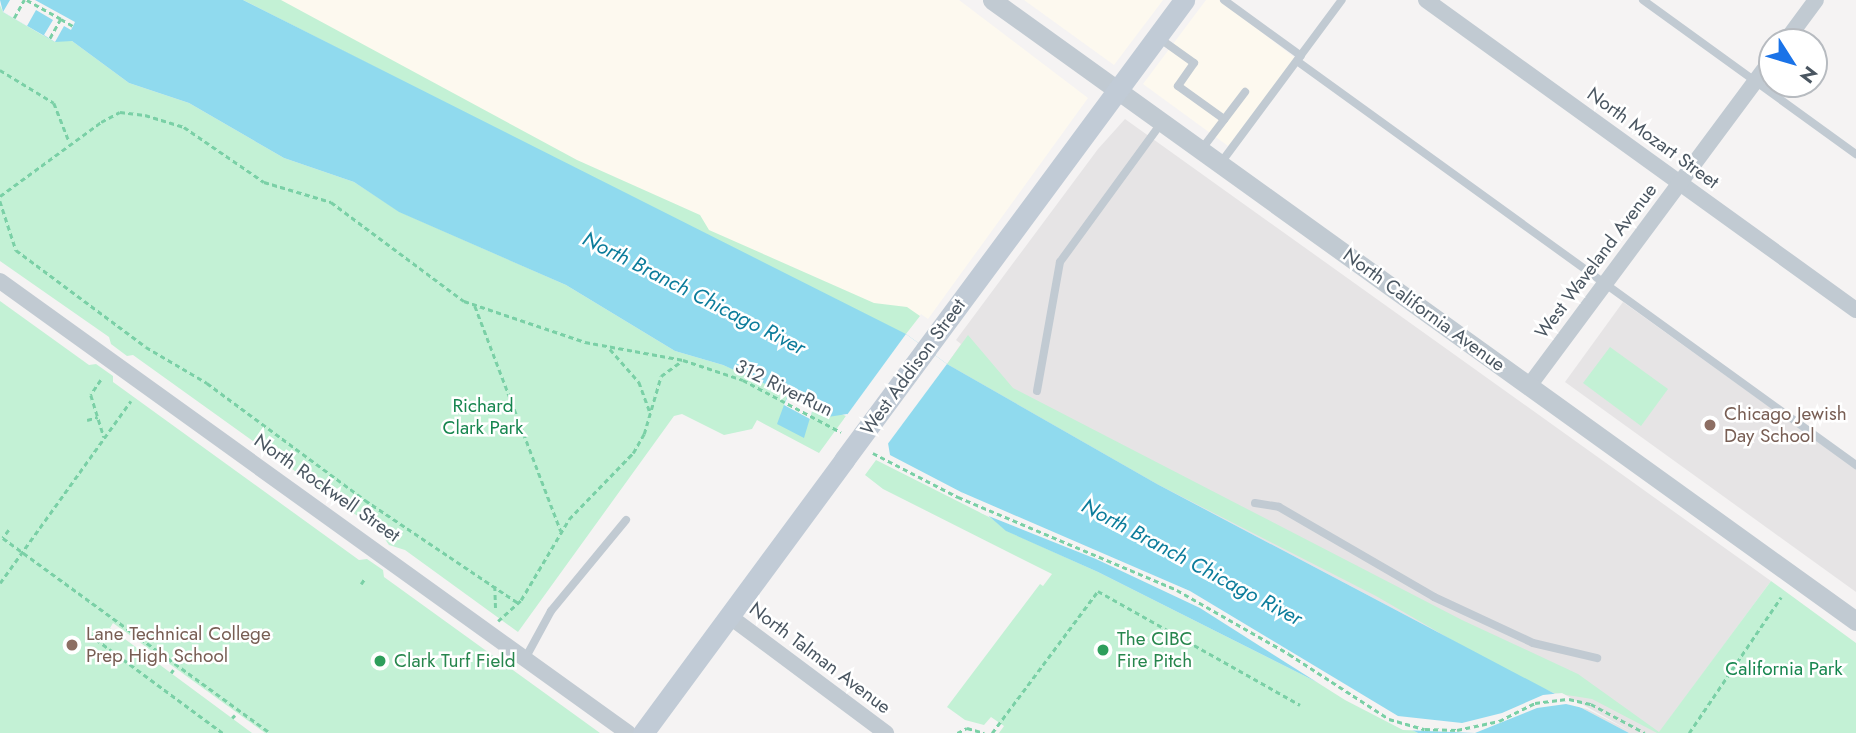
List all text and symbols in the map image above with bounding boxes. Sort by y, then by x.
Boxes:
north arrow [1758,28,1828,98]
text: N [1793,61,1824,89]
street label: North Mozart Street [1583,83,1723,193]
street label: West Waveland Avenue [1530,179,1662,343]
water label: North Branch Chicago River [578,226,810,360]
street label: North California Avenue [1339,244,1509,376]
street label: West Addison Street [856,294,970,440]
street label: 312 RiverRun [731,355,837,421]
park label: Richard Clark Park [443,395,523,439]
place label: Chicago Jewish Day School [1724,403,1847,447]
marker: Chicago Jewish Day School [1702,417,1718,433]
street label: North Rockwell Street [250,429,404,547]
water label: North Branch Chicago River [1077,493,1307,631]
street label: North Talman Avenue [745,597,895,719]
place label: Lane Technical College Prep High School [86,623,271,667]
place label: The CIBC Fire Pitch [1117,628,1193,672]
marker: Lane Technical College Prep High School [64,637,80,653]
marker: The CIBC Fire Pitch [1095,642,1111,658]
place label: Clark Turf Field [394,650,515,672]
marker: Clark Turf Field [372,653,388,669]
park label: California Park [1725,658,1843,680]

